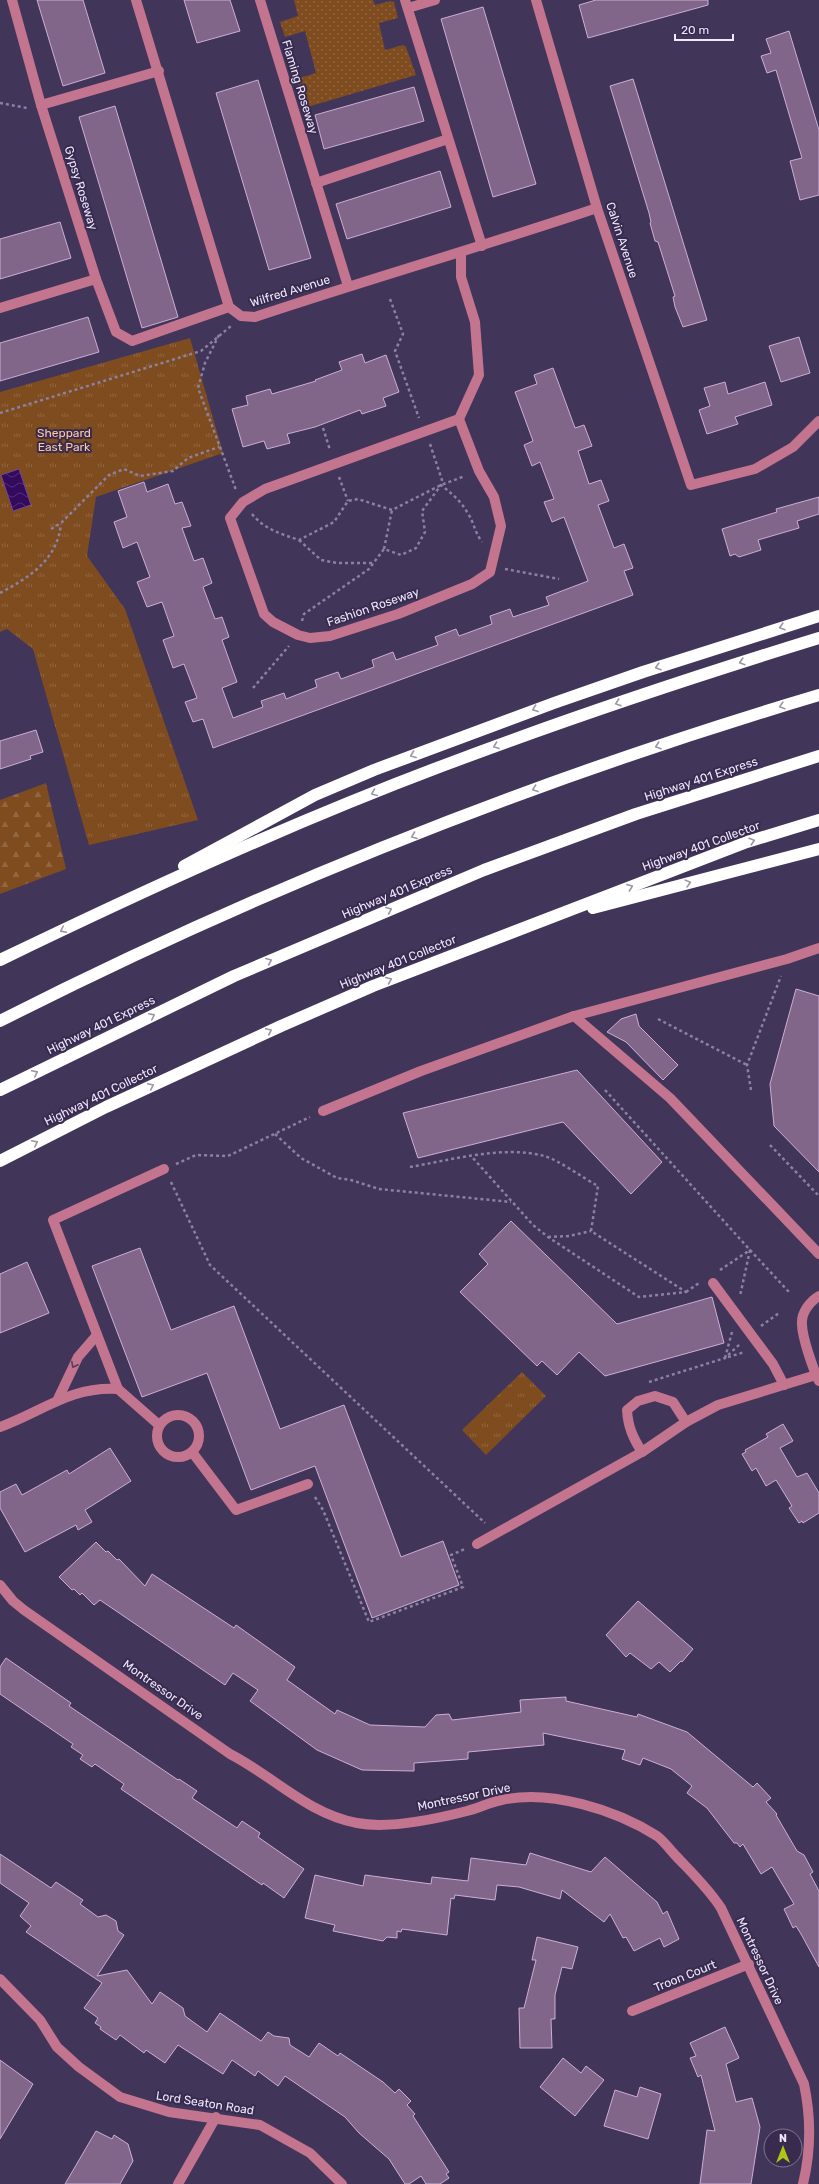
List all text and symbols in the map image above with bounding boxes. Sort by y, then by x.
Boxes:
scale bar [675,16,733,42]
text: 20 m [681,23,709,37]
street label: Flaming Roseway [279,38,321,136]
street label: Gypsy Roseway [62,144,101,232]
street label: Calvin Avenue [603,200,641,280]
street label: Wilfred Avenue [248,272,332,310]
park label: Sheppard East Park [37,426,91,454]
street label: Fashion Roseway [325,585,421,629]
one-way arrow [778,622,785,631]
one-way arrow [738,657,745,666]
one-way arrow [655,662,662,671]
one-way arrow [615,698,622,706]
one-way arrow [778,701,785,710]
one-way arrow [532,705,539,713]
one-way arrow [492,741,499,750]
one-way arrow [655,741,662,750]
one-way arrow [410,750,417,758]
street label: Highway 401 Express [642,754,760,804]
one-way arrow [532,785,539,793]
one-way arrow [371,788,379,796]
street label: Highway 401 Collector [640,818,762,874]
one-way arrow [410,831,417,839]
one-way arrow [749,837,756,846]
street label: Highway 401 Express [340,862,454,922]
one-way arrow [684,879,691,888]
one-way arrow [627,883,634,891]
one-way arrow [385,907,393,915]
one-way arrow [59,925,67,933]
street label: Highway 401 Collector [338,932,459,992]
one-way arrow [266,957,273,965]
one-way arrow [385,976,392,984]
street label: Highway 401 Express [45,993,157,1057]
one-way arrow [147,1013,155,1021]
one-way arrow [265,1028,273,1036]
street label: Highway 401 Collector [42,1061,160,1129]
one-way arrow [31,1070,38,1078]
one-way arrow [147,1083,155,1091]
one-way arrow [30,1140,38,1148]
one-way arrow [71,1361,79,1368]
street label: Montressor Drive [120,1657,206,1723]
street label: Montressor Drive [416,1780,512,1814]
street label: Montressor Drive [734,1915,786,2007]
street label: Troon Court [652,1957,718,1995]
street label: Lord Seaton Road [155,2088,255,2118]
north arrow [763,2128,803,2168]
text: N [779,2132,787,2145]

